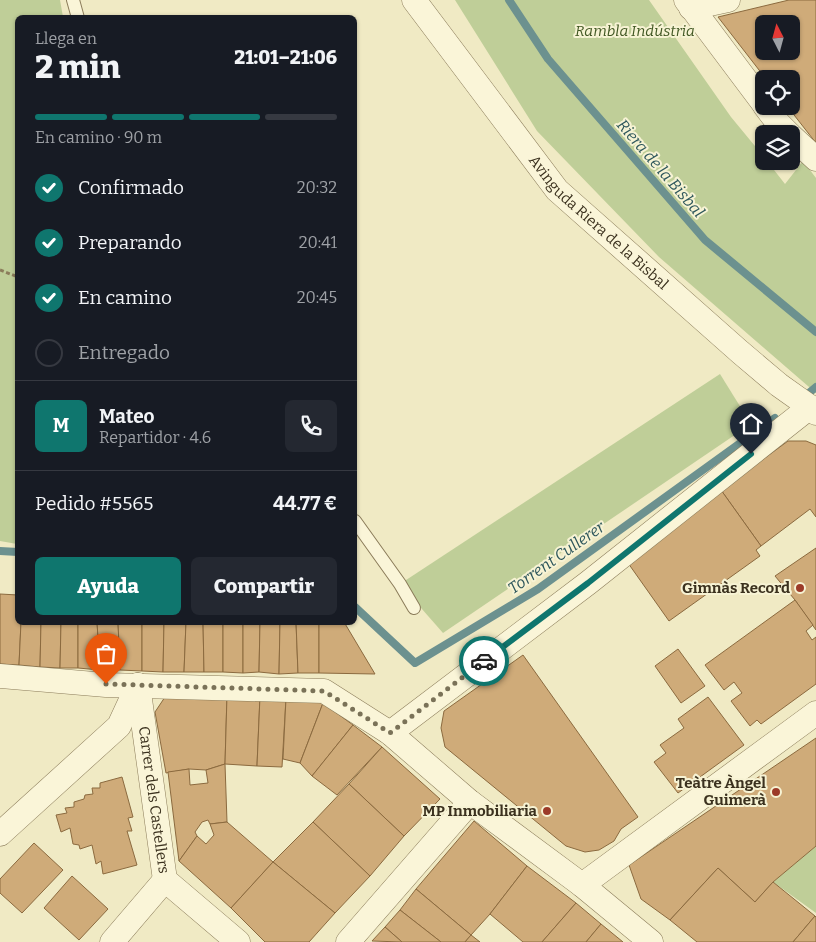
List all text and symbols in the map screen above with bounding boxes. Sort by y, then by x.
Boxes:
north arrow [755,15,800,60]
map controls [755,15,800,170]
park label: Rambla Indústria [575,22,695,40]
text: Llega en [35,29,97,48]
text: 21:01–21:06 [234,46,337,69]
text: 2 min [35,48,121,86]
button: locate [755,70,800,115]
water label: Riera de la Bisbal [613,115,708,221]
button: layers [755,125,800,170]
text: En camino · 90 m [35,128,162,147]
street label: Avinguda Riera de la Bisbal [525,152,672,293]
icon: check [35,174,63,202]
text: Confirmado [78,176,184,199]
text: 20:32 [297,178,337,197]
icon: check [35,229,63,257]
text: Preparando [78,231,182,254]
text: 20:41 [299,233,337,252]
icon: check [35,284,63,312]
text: En camino [78,286,172,309]
text: 20:45 [297,288,337,307]
text: Entregado [78,341,170,364]
button: phone [285,400,337,452]
pin [730,403,772,454]
text: Mateo [99,405,155,428]
icon: home [737,410,765,438]
text: M [53,414,69,437]
text: Repartidor · 4.6 [99,428,211,447]
text: Pedido #5565 [35,492,153,515]
text: 44.77 € [273,492,337,515]
water label: Torrent Cullerer [504,516,609,598]
button: Ayuda [35,557,181,615]
button: Compartir [191,557,337,615]
place label: Gimnàs Record [682,579,790,597]
marker: Gimnàs Record [794,582,806,594]
pin [85,633,127,684]
courier [459,636,509,686]
icon: bag [92,640,120,668]
icon: car [470,647,498,675]
street label: Carrer dels Castellers [135,725,173,875]
place label: Teàtre Àngel Guimerà [676,774,767,809]
marker: Teàtre Àngel Guimerà [770,786,782,798]
place label: MP Inmobiliaria [423,802,538,820]
marker: MP Inmobiliaria [541,805,553,817]

